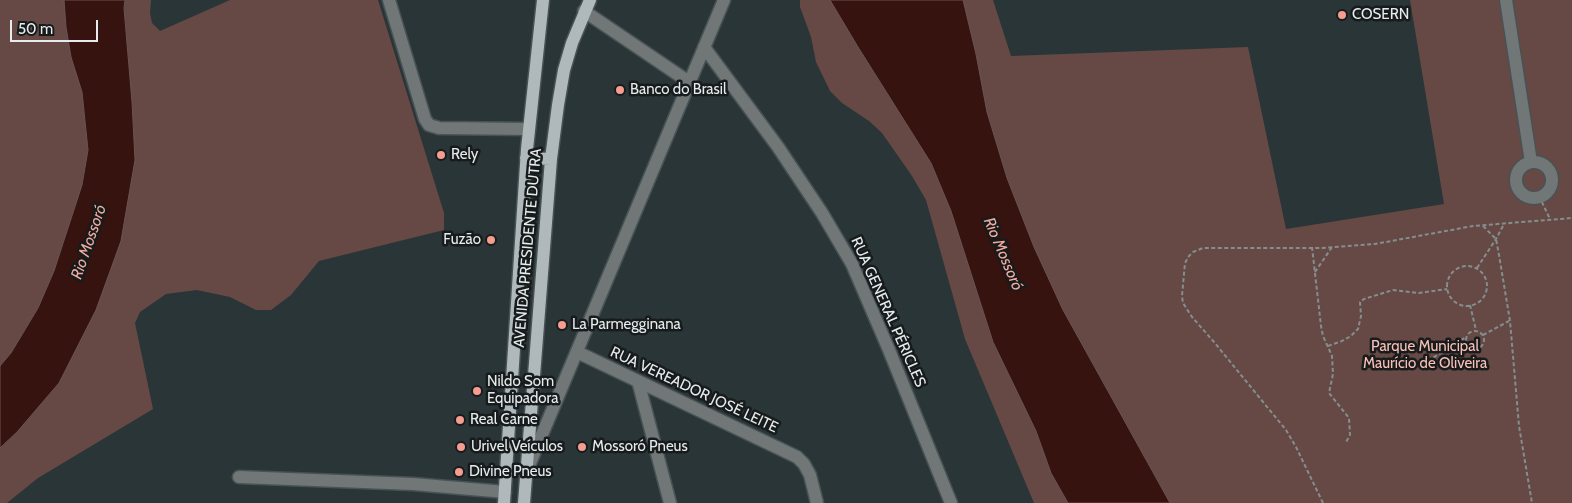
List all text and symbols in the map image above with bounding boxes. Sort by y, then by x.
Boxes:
place label: COSERN [1352,6,1409,24]
marker: COSERN [1336,9,1348,21]
scale bar [12,10,100,42]
text: 50 m [18,20,53,38]
place label: Banco do Brasil [630,81,726,99]
marker: Banco do Brasil [614,84,626,96]
place label: Rely [451,146,478,164]
street label: AVENIDA PRESIDENTE DUTRA [510,148,546,348]
marker: Rely [435,149,447,161]
water label: Rio Mossoró [67,202,111,282]
water label: Rio Mossoró [979,215,1027,293]
place label: Fuzão [443,231,481,249]
marker: Fuzão [485,234,497,246]
street label: RUA GENERAL PÉRICLES [847,234,929,390]
place label: La Parmegginana [572,316,681,334]
marker: La Parmegginana [556,319,568,331]
park label: Parque Municipal Maurício de Oliveira [1363,338,1487,373]
street label: RUA VEREADOR JOSÉ LEITE [607,343,781,437]
place label: Nildo Som Equipadora [487,373,558,408]
marker: Nildo Som Equipadora [471,385,483,397]
place label: Real Carne [470,411,538,429]
marker: Real Carne [454,414,466,426]
place label: Urivel Veículos [471,438,563,456]
place label: Mossoró Pneus [592,438,688,456]
marker: Urivel Veículos [455,441,467,453]
marker: Mossoró Pneus [576,441,588,453]
place label: Divine Pneus [469,463,552,481]
marker: Divine Pneus [453,466,465,478]

